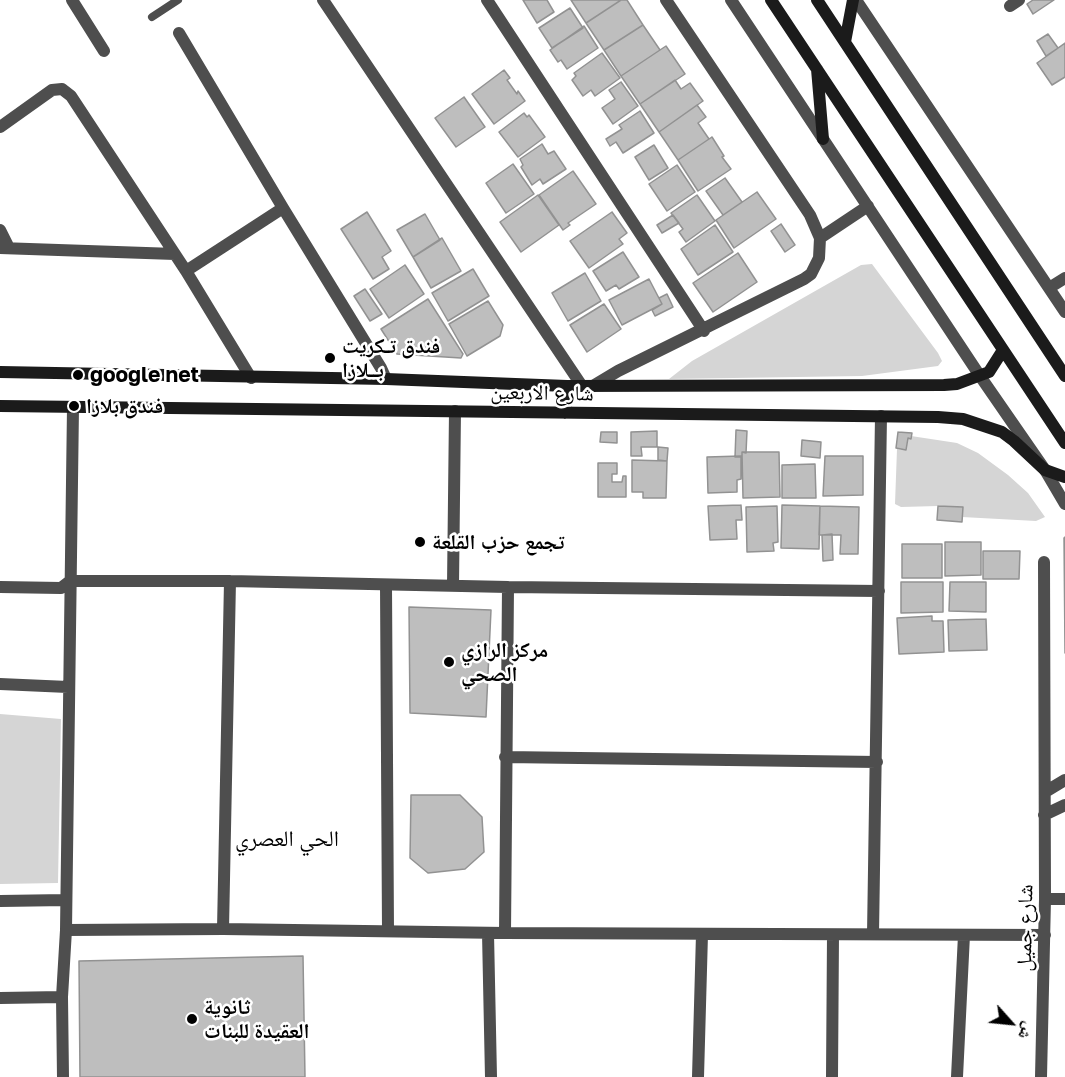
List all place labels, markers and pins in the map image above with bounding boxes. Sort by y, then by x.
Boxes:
place label: فندق تـكريت بــلازا [342,333,440,383]
marker: فندق تـكريت بــلازا [323,351,337,365]
place label: google net [90,362,199,388]
marker: google net [71,368,85,382]
place label: فندق بلازا [86,393,163,419]
marker: فندق بلازا [67,399,81,413]
place label: تجمع حزب القلعة [432,529,565,555]
marker: تجمع حزب القلعة [413,535,427,549]
place label: مركز الرازي الصحي [461,637,548,687]
marker: مركز الرازي الصحي [442,655,456,669]
place label: ثانوية العقيدة للبنات [204,994,309,1044]
marker: ثانوية العقيدة للبنات [185,1012,199,1026]

